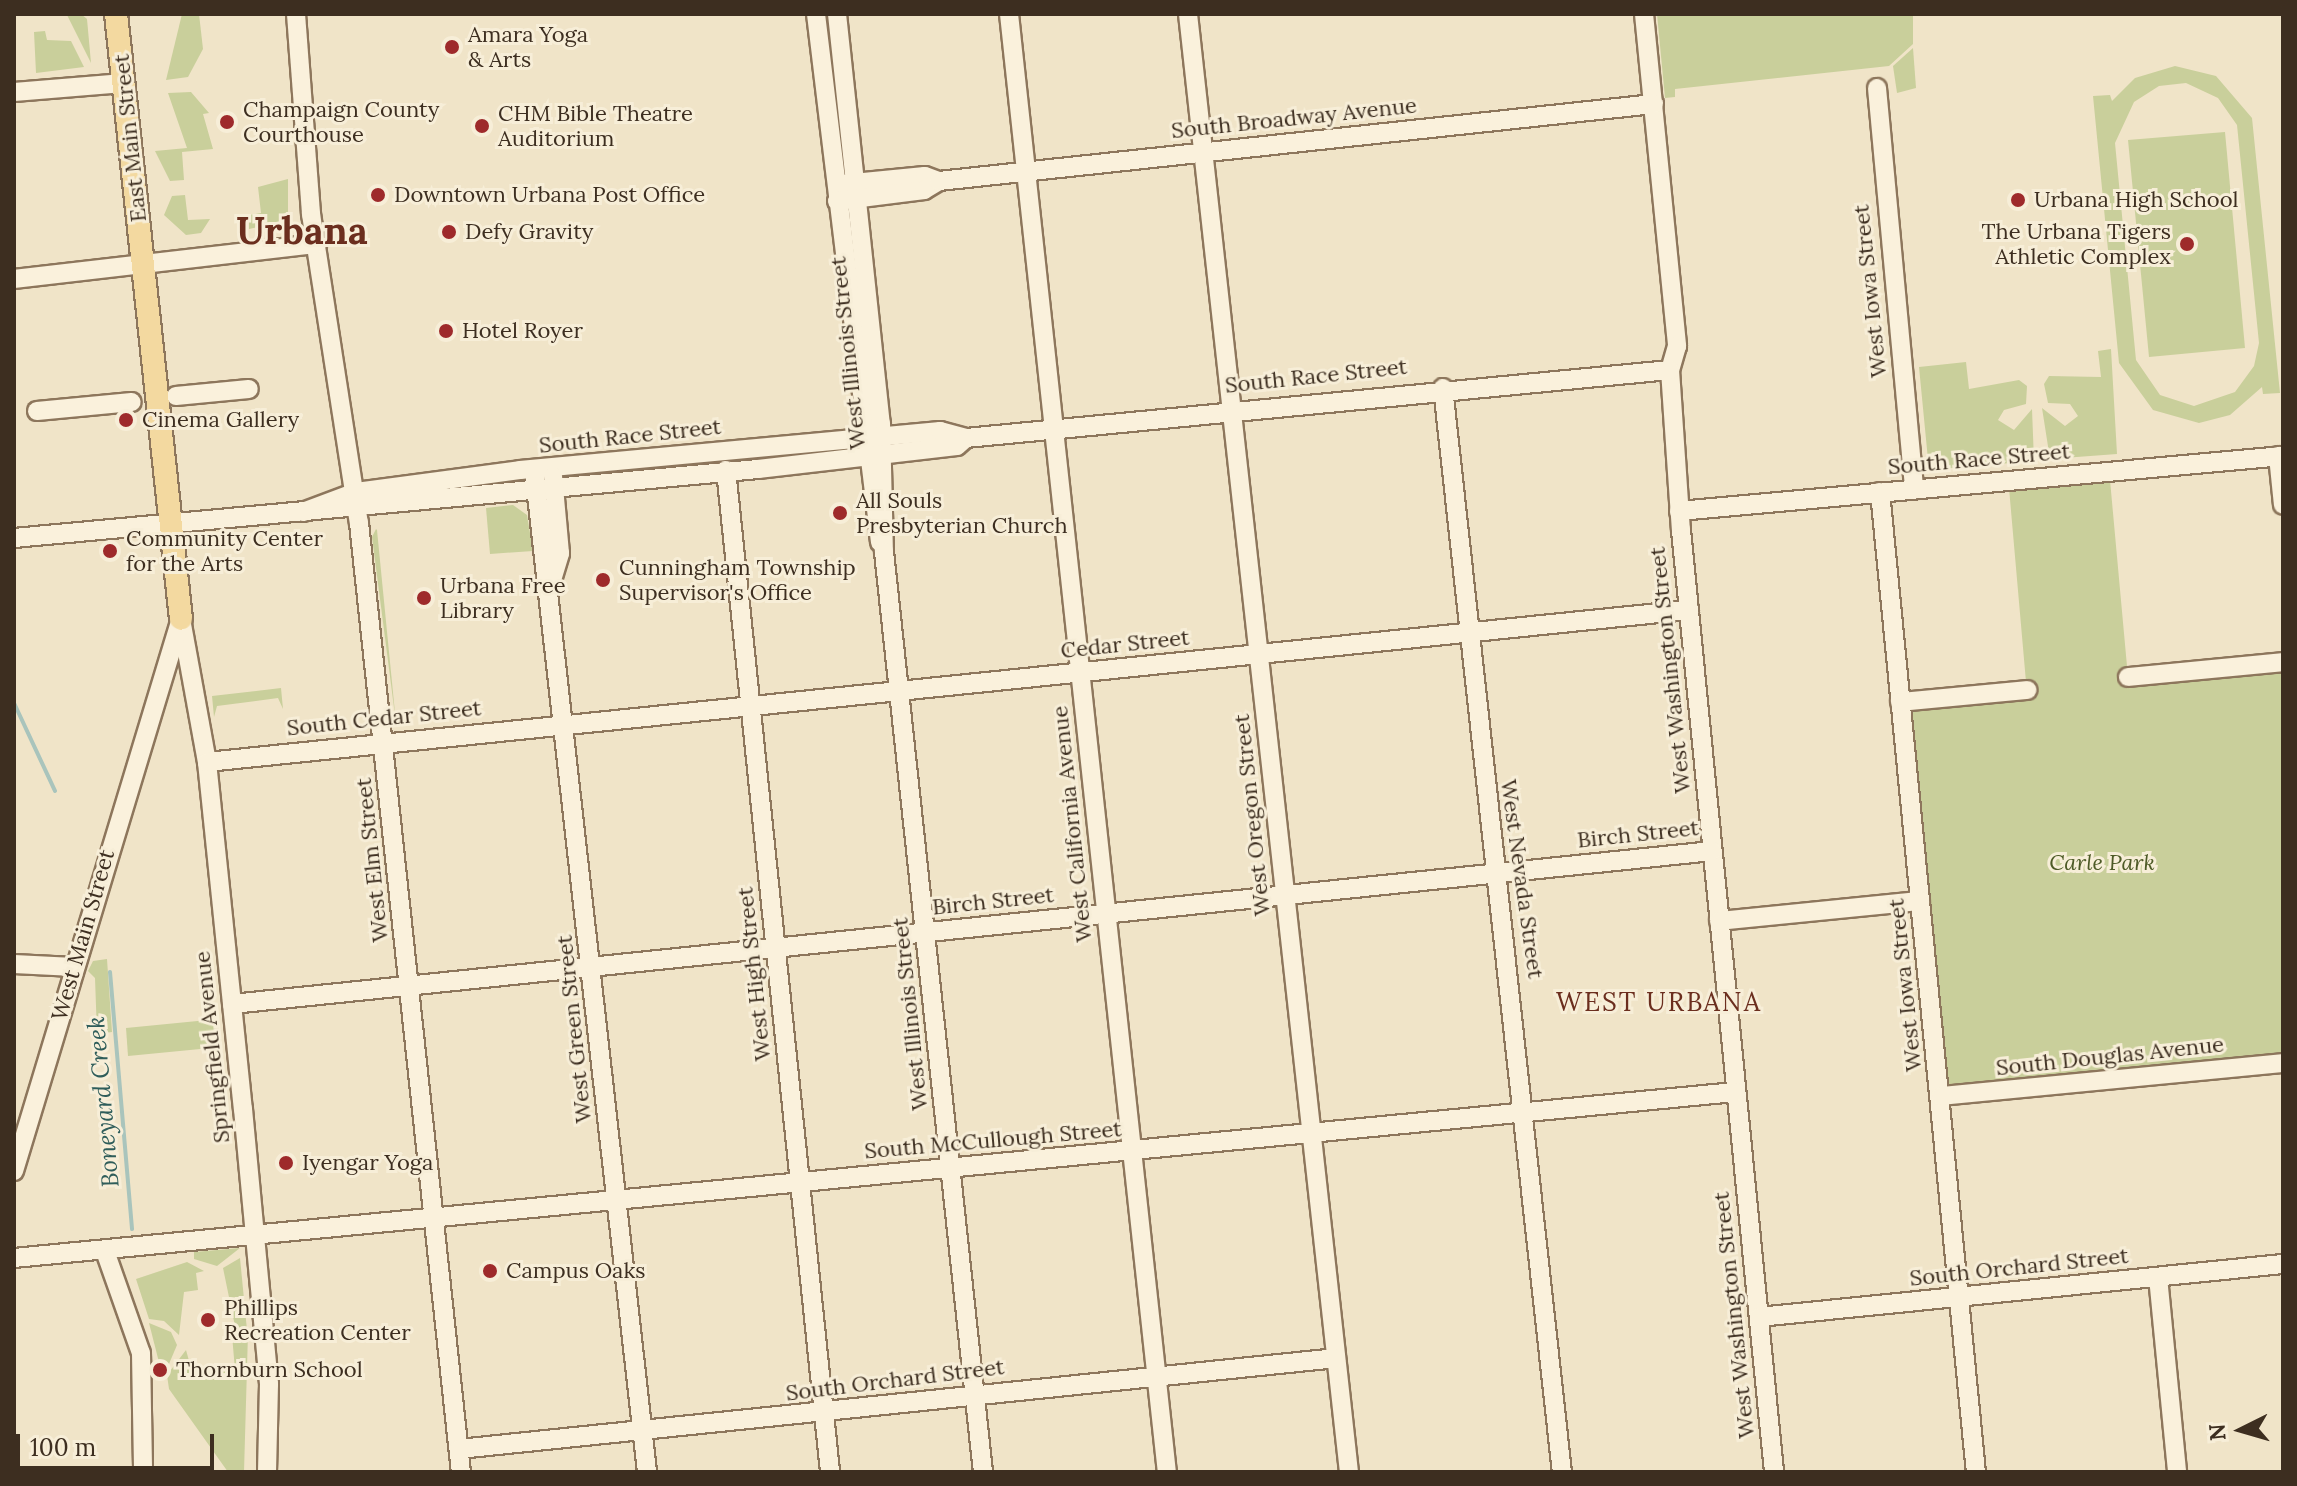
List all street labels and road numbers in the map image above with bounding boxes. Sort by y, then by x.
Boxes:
street label: East Main Street [108,53,152,223]
street label: South Broadway Avenue [1170,92,1418,144]
street label: West Iowa Street [1848,203,1892,379]
street label: West Illinois Street [825,255,871,451]
street label: South Race Street [1224,353,1408,399]
street label: South Race Street [538,413,722,459]
street label: South Race Street [1887,438,2071,480]
street label: West Washington Street [1644,545,1696,795]
street label: Cedar Street [1059,624,1191,664]
street label: South Cedar Street [285,695,483,741]
street label: West California Avenue [1046,705,1098,943]
street label: West Oregon Street [1228,713,1276,917]
street label: West Elm Street [350,777,394,943]
street label: West Nevada Street [1495,778,1549,980]
street label: Birch Street [1576,814,1700,854]
street label: West Main Street [46,846,120,1024]
street label: Birch Street [931,881,1055,921]
street label: West High Street [732,886,776,1062]
street label: West Iowa Street [1883,897,1927,1073]
street label: West Illinois Street [887,916,933,1112]
street label: West Green Street [551,934,597,1124]
street label: Springfield Avenue [189,950,235,1144]
street label: South Douglas Avenue [1995,1031,2225,1081]
street label: South McCullough Street [863,1116,1123,1164]
street label: West Washington Street [1708,1190,1760,1440]
street label: South Orchard Street [1908,1242,2130,1292]
street label: South Orchard Street [784,1354,1006,1406]

